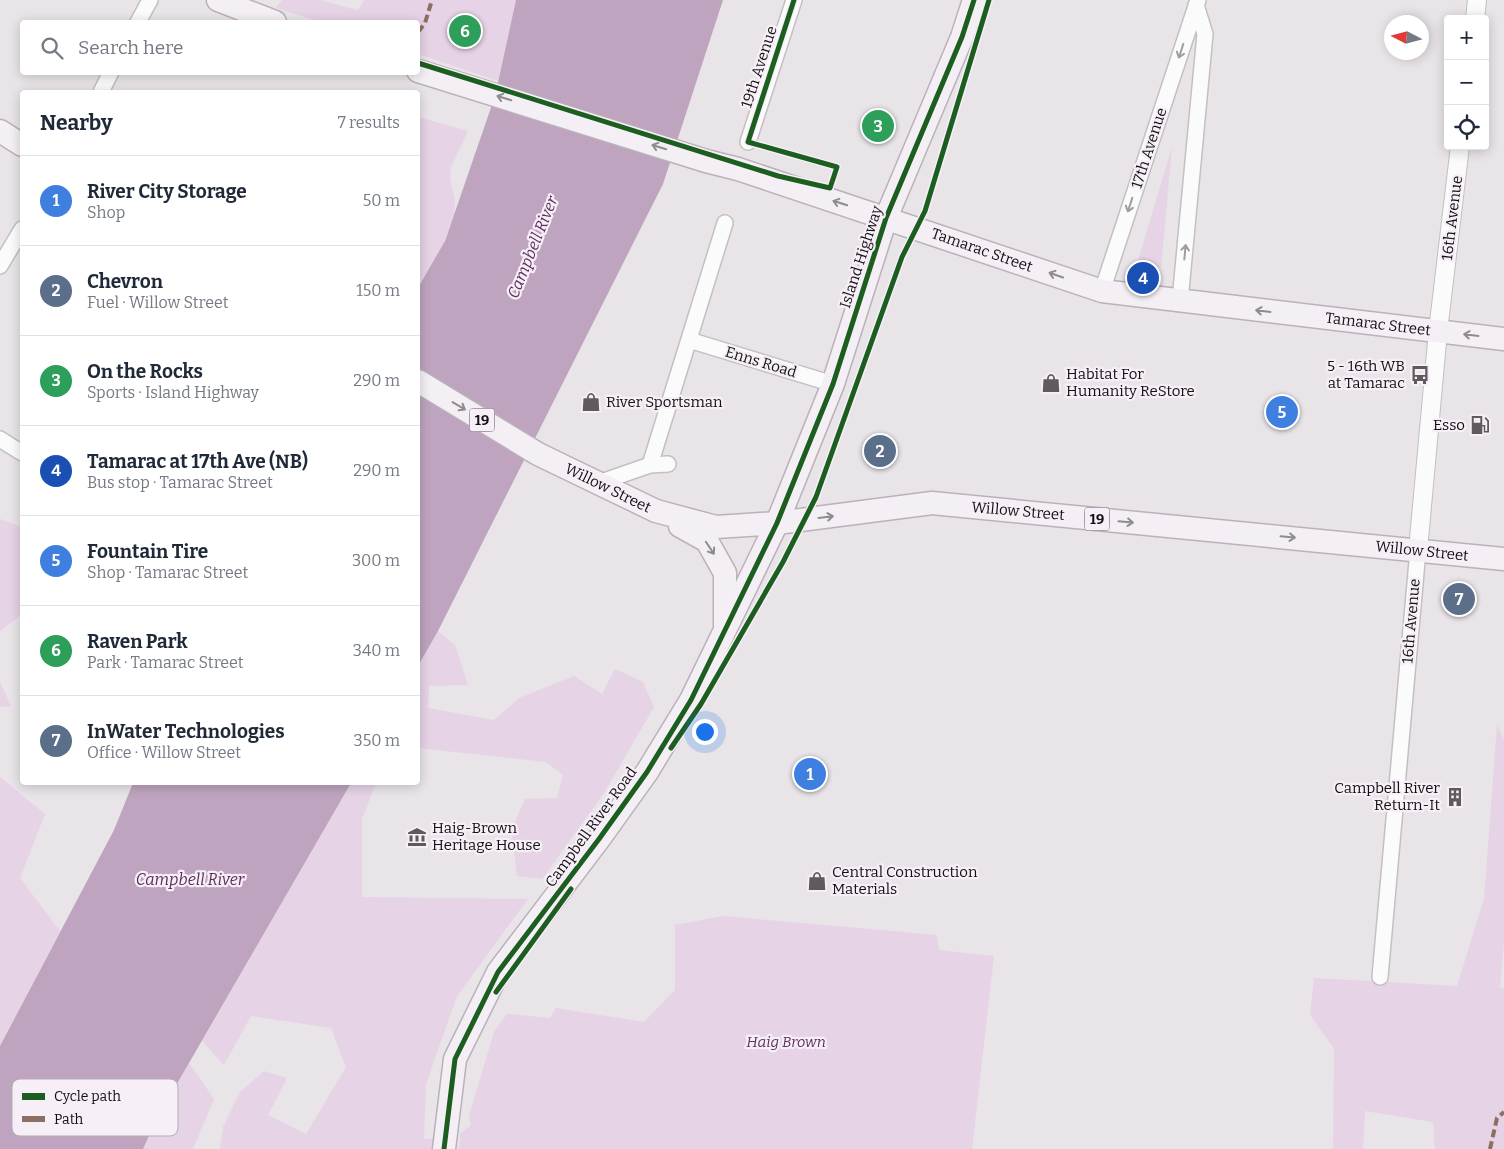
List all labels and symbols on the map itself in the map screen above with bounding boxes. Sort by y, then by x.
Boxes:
pin: 6 [449,12,481,50]
north arrow [1384,15,1429,60]
street label: 19th Avenue [737,24,781,110]
one-way arrow [1175,43,1185,59]
one-way arrow [496,93,512,103]
street label: 17th Avenue [1127,105,1171,191]
pin: 3 [862,107,894,145]
one-way arrow [651,141,667,151]
street label: 16th Avenue [1438,175,1466,261]
water label: Campbell River [503,192,562,301]
one-way arrow [832,197,848,207]
one-way arrow [1125,197,1134,213]
street label: Island Highway [836,203,886,311]
street label: Tamarac Street [929,224,1036,276]
one-way arrow [1180,245,1189,261]
pin: 4 [1127,259,1159,297]
one-way arrow [1048,270,1064,279]
one-way arrow [1255,306,1271,316]
street label: Tamarac Street [1324,309,1432,339]
one-way arrow [1464,330,1480,340]
street label: Enns Road [723,343,799,381]
place label: 5 - 16th WB at Tamarac [1327,357,1405,392]
bus stop icon: 5 - 16th WB at Tamarac [1409,364,1431,386]
place label: Habitat For Humanity ReStore [1066,365,1195,400]
shop icon: Habitat For Humanity ReStore [1040,372,1062,394]
shop icon: River Sportsman [580,391,602,413]
place label: River Sportsman [606,393,723,411]
pin: 5 [1266,393,1298,431]
one-way arrow [452,401,466,411]
road number: 19 [470,408,494,432]
fuel station icon: Esso [1469,414,1491,436]
place label: Esso [1433,416,1465,434]
pin: 2 [864,432,896,470]
street label: Willow Street [562,459,654,517]
street label: Willow Street [971,498,1066,524]
road number: 19 [1084,508,1110,530]
one-way arrow [817,512,833,522]
one-way arrow [1118,517,1134,527]
one-way arrow [1280,533,1296,542]
street label: Willow Street [1375,537,1470,565]
one-way arrow [705,541,715,555]
street label: 16th Avenue [1398,578,1424,664]
pin: 7 [1443,580,1475,618]
your location [692,719,718,745]
pin: 1 [794,755,826,793]
street label: Campbell River Road [541,763,641,891]
place label: Campbell River Return-It [1334,779,1441,814]
building icon: Campbell River Return-It [1444,786,1466,808]
place label: Haig-Brown Heritage House [432,819,541,854]
museum icon: Haig-Brown Heritage House [406,826,428,848]
place label: Central Construction Materials [832,863,978,898]
water label: Campbell River [136,870,246,889]
shop icon: Central Construction Materials [806,870,828,892]
park label: Haig Brown [746,1033,826,1051]
legend [12,1079,178,1136]
text: Cycle path [54,1088,121,1105]
text: Path [54,1111,84,1128]

